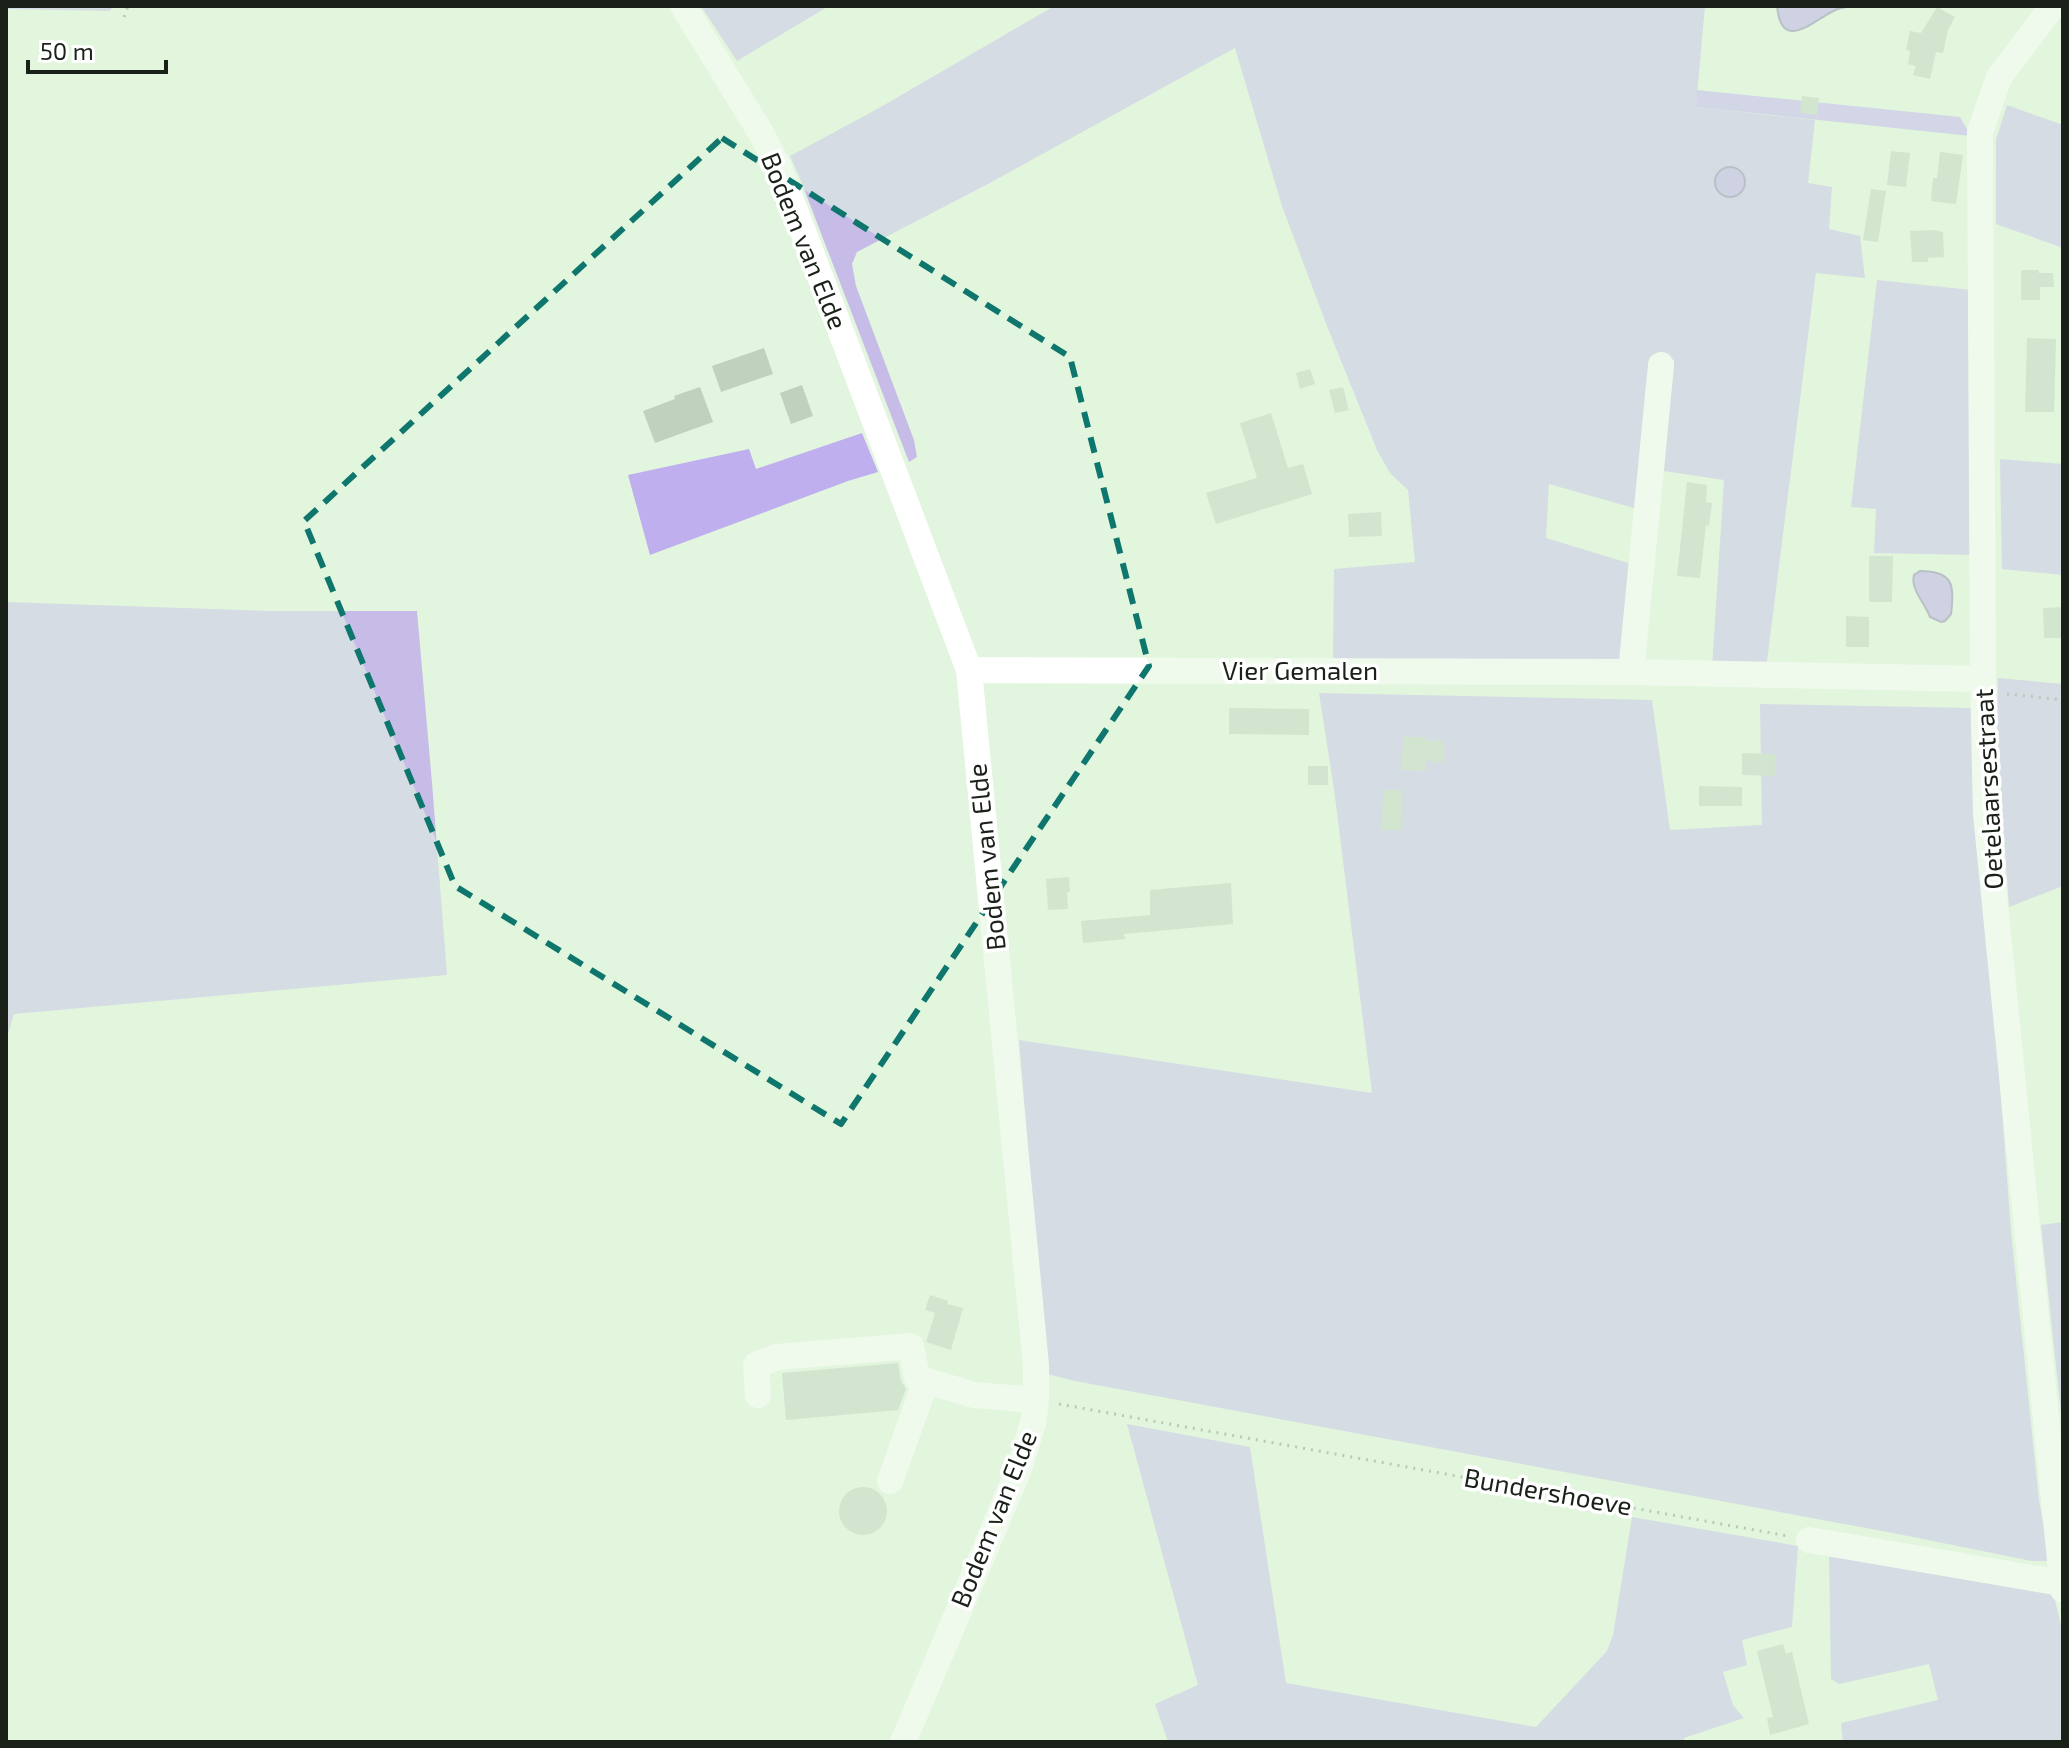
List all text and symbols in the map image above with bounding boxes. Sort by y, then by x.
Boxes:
scale bar [28,24,166,74]
text: 50 m [40,36,94,65]
street label: Bodem van Elde [756,148,855,333]
street label: Vier Gemalen [1222,654,1378,685]
street label: Oetelaarsestraat [1967,688,2008,890]
street label: Bodem van Elde [960,762,1011,952]
street label: Bodem van Elde [943,1426,1042,1611]
street label: Bundershoeve [1462,1461,1635,1521]

